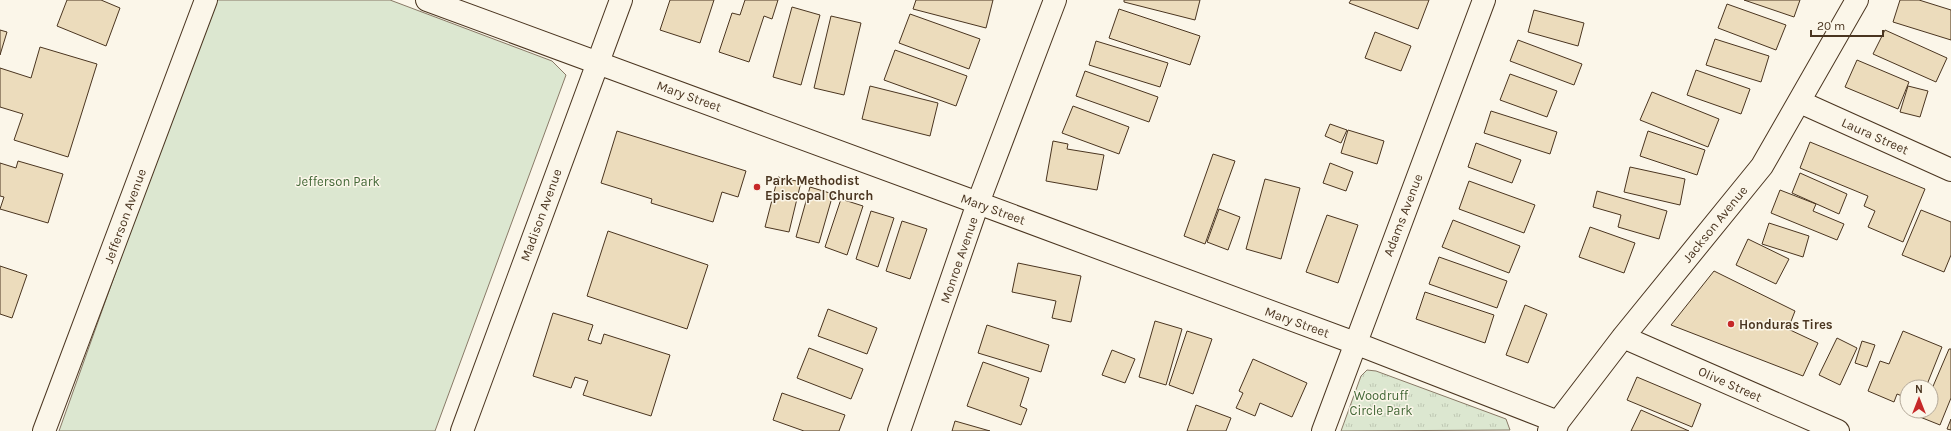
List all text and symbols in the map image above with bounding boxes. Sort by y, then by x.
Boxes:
scale bar [1811,12,1883,38]
text: 20 m [1817,19,1845,33]
street label: Mary Street [655,77,723,115]
street label: Laura Street [1839,115,1911,157]
street label: Jefferson Avenue [101,166,149,265]
street label: Madison Avenue [517,166,565,263]
street label: Adams Avenue [1380,171,1426,258]
place label: Park Methodist Episcopal Church [765,173,873,203]
park label: Jefferson Park [296,174,380,189]
marker: Park Methodist Episcopal Church [752,182,762,192]
street label: Jackson Avenue [1680,182,1751,265]
street label: Mary Street [959,190,1027,228]
street label: Monroe Avenue [937,215,981,305]
street label: Mary Street [1263,303,1331,341]
place label: Honduras Tires [1739,317,1833,332]
marker: Honduras Tires [1726,319,1736,329]
street label: Olive Street [1696,363,1764,405]
north arrow [1899,379,1939,419]
text: N [1915,383,1923,396]
park label: Woodruff Circle Park [1349,388,1413,418]

